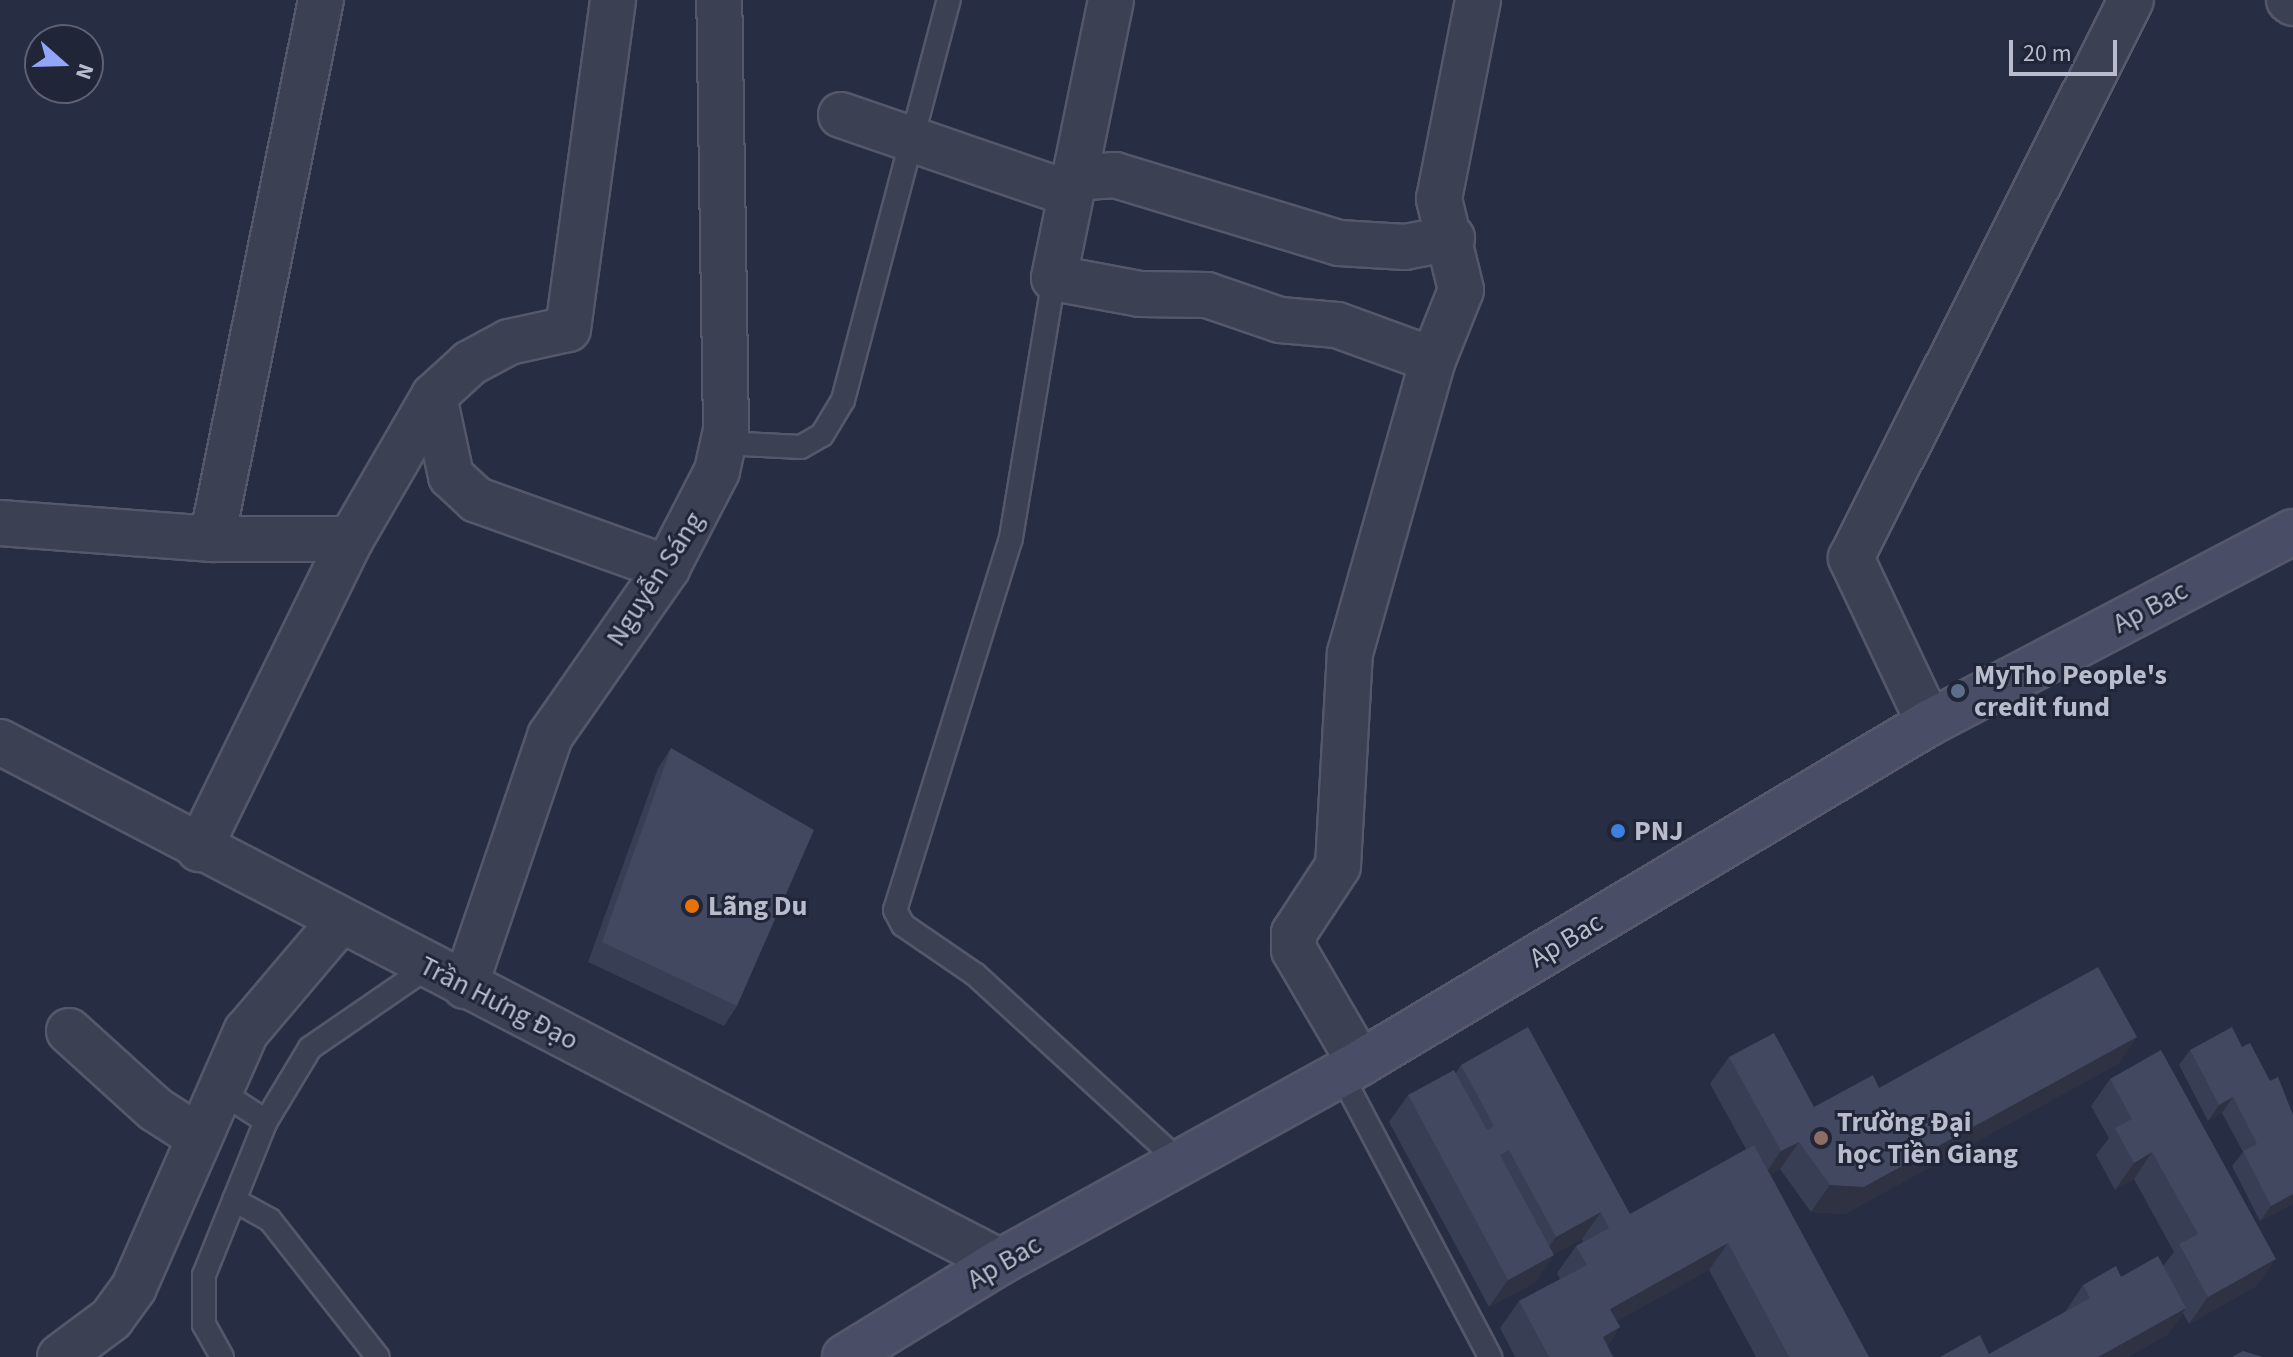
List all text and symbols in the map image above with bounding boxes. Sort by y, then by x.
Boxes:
north arrow [24,24,104,104]
scale bar [2013,24,2121,74]
text: 20 m [2023,36,2072,71]
text: N [67,59,102,84]
street label: Nguyễn Sáng [599,505,711,653]
street label: Ap Bac [2107,573,2193,641]
place label: MyTho People's credit fund [1974,658,2167,724]
marker: MyTho People's credit fund [1949,682,1967,700]
place label: PNJ [1634,814,1684,848]
marker: PNJ [1609,822,1627,840]
place label: Lãng Du [708,889,808,923]
marker: Lãng Du [683,897,701,915]
street label: Ap Bac [1523,905,1609,975]
street label: Trần Hưng Đạo [414,949,584,1057]
place label: Trường Đại học Tiền Giang [1837,1105,2018,1171]
marker: Trường Đại học Tiền Giang [1812,1129,1830,1147]
street label: Ap Bac [961,1228,1047,1296]

